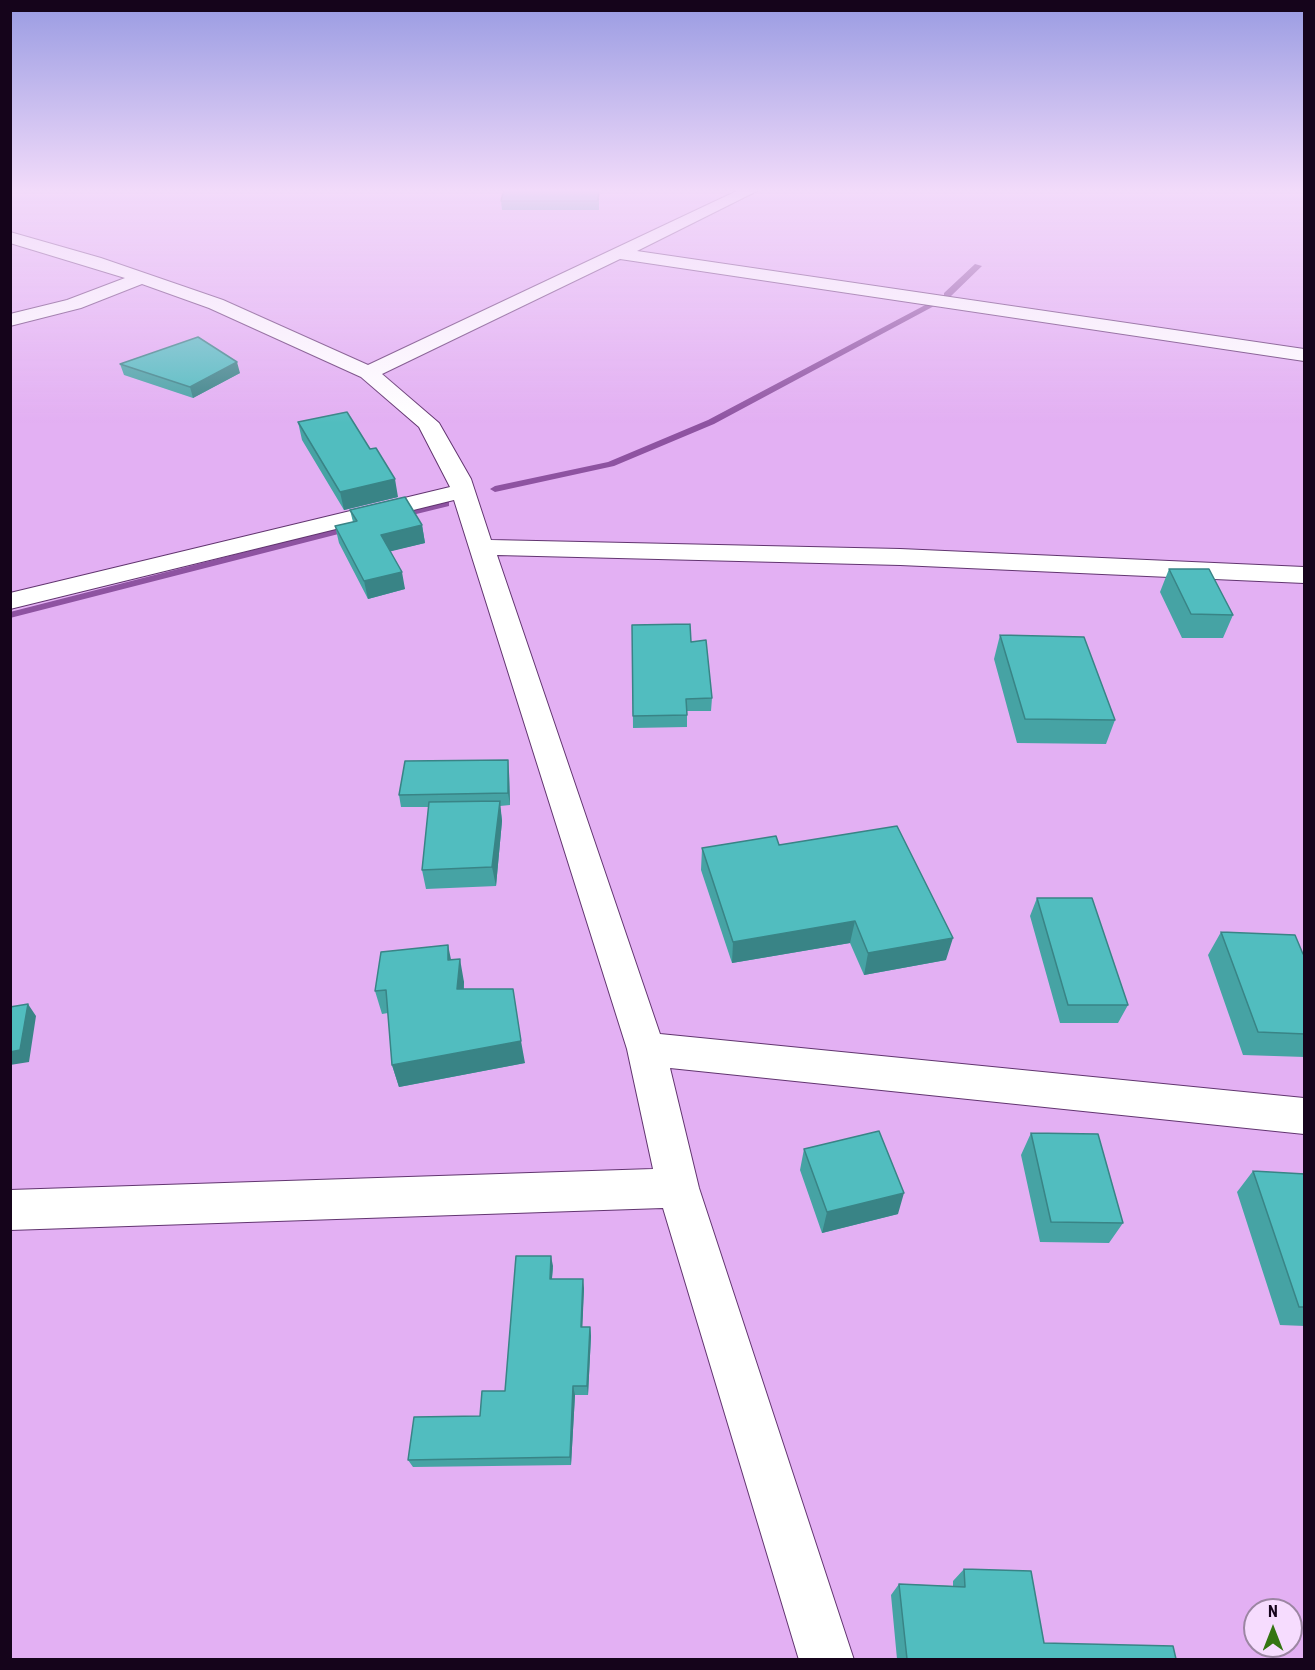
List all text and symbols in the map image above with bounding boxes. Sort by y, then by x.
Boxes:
north arrow [1243,1598,1303,1658]
text: N [1268,1602,1278,1621]

